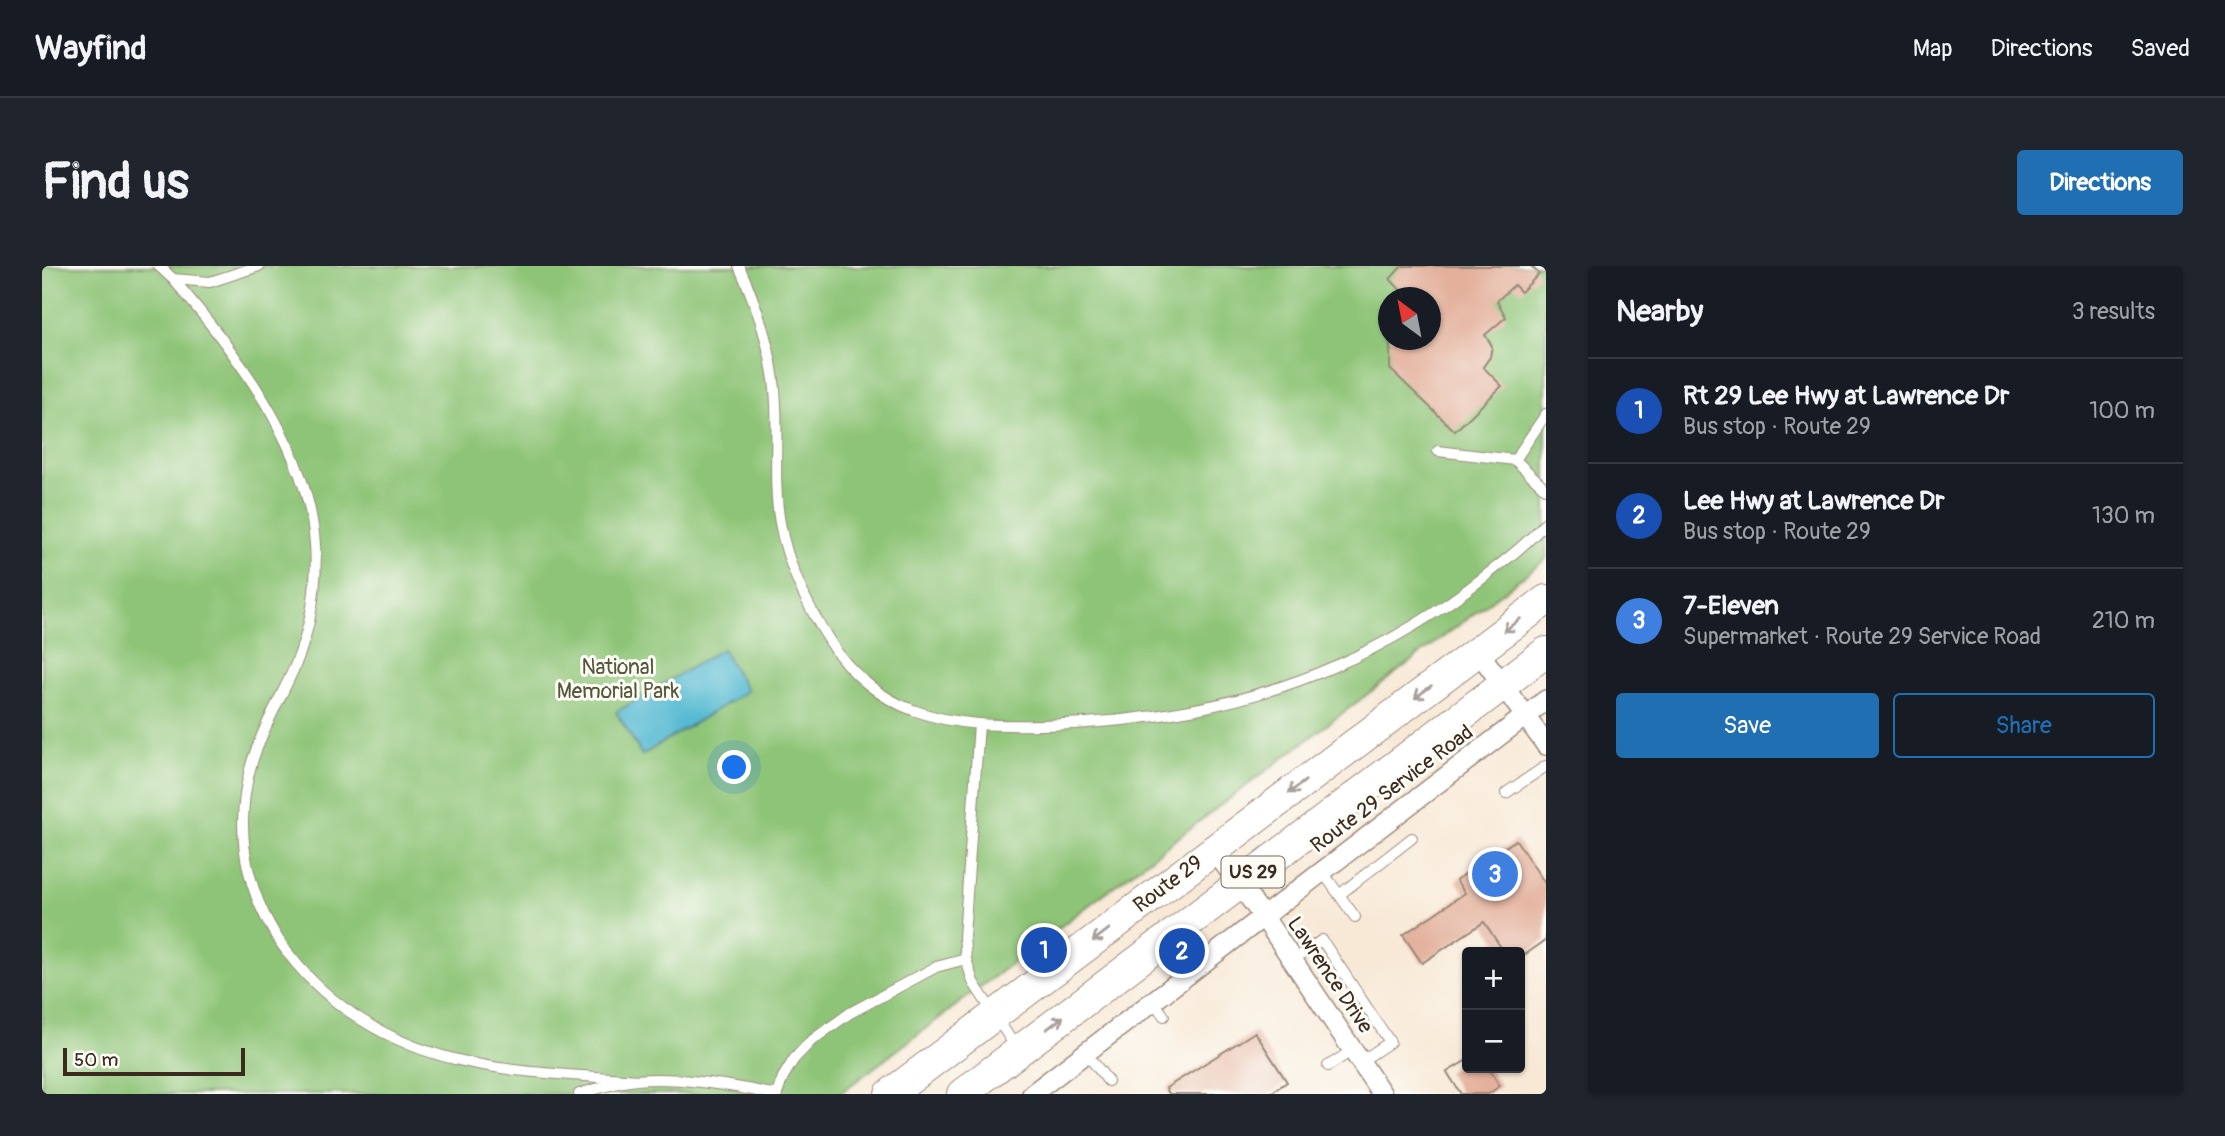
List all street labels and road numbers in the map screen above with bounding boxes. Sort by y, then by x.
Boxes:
street label: Route 29 Service Road [1305,719,1479,859]
street label: Route 29 [1128,849,1208,919]
road number: US 29 [1222,856,1284,888]
street label: Lawrence Drive [1281,911,1379,1039]

